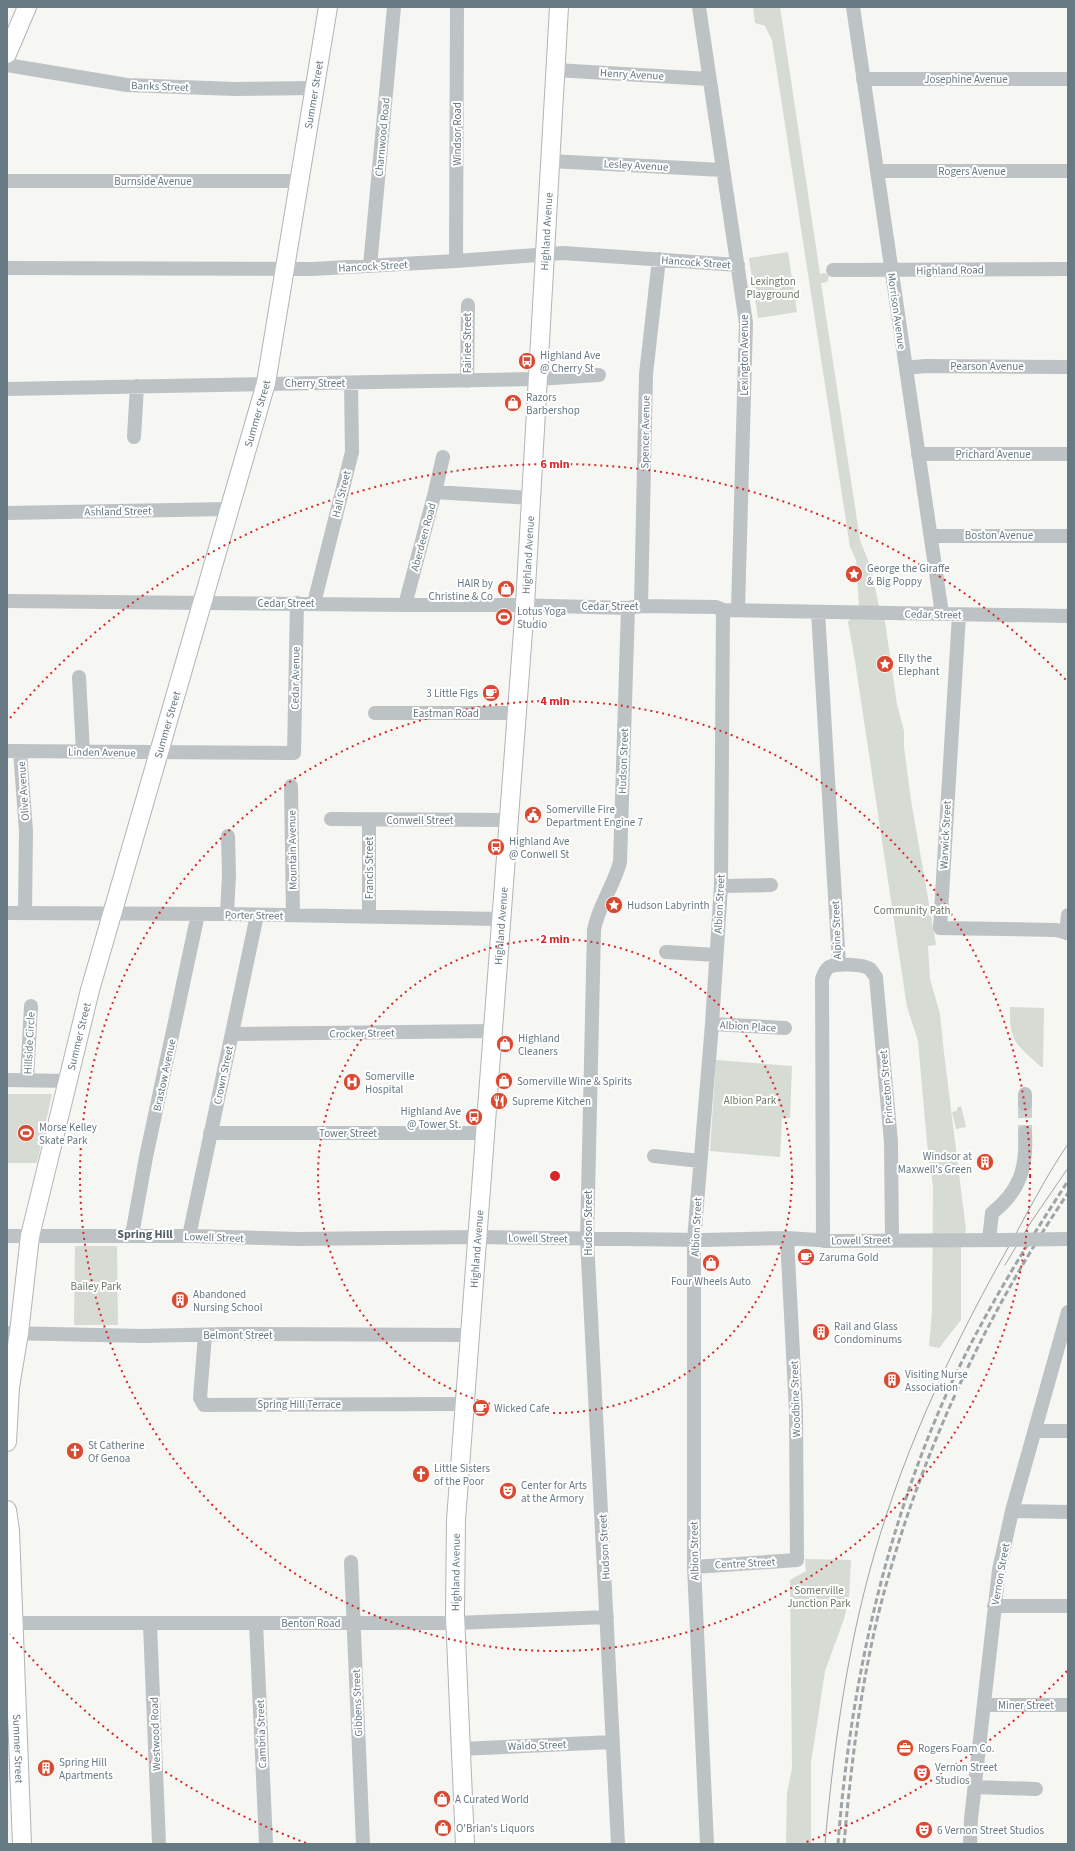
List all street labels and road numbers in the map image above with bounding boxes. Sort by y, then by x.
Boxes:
street label: Summer Street [301,59,327,130]
street label: Henry Avenue [600,65,665,84]
street label: Josephine Avenue [924,72,1008,87]
street label: Banks Street [131,78,189,95]
street label: Charnwood Road [372,97,393,177]
street label: Windsor Road [450,102,465,166]
street label: Lesley Avenue [603,156,669,175]
street label: Rogers Avenue [938,164,1006,179]
street label: Burnside Avenue [114,174,192,189]
street label: Highland Avenue [537,192,556,271]
street label: Hancock Street [661,253,732,272]
street label: Hancock Street [338,257,408,276]
street label: Highland Road [916,262,984,279]
street label: Morrison Avenue [884,272,909,351]
street label: Fairlee Street [460,312,475,373]
street label: Lexington Avenue [737,314,752,396]
street label: Pearson Avenue [950,359,1024,374]
street label: Cherry Street [285,376,346,391]
street label: Summer Street [241,379,274,449]
street label: Spencer Avenue [637,395,654,469]
street label: Prichard Avenue [955,447,1031,462]
street label: Hall Street [328,469,355,519]
street label: Aberdeen Road [407,501,440,573]
street label: Ashland Street [84,503,152,520]
street label: Highland Avenue [519,515,538,594]
street label: Boston Avenue [965,528,1034,543]
street label: Cedar Street [258,596,315,611]
street label: Cedar Street [582,599,639,614]
street label: Cedar Street [904,607,962,623]
street label: Cedar Avenue [287,646,304,710]
street label: Summer Street [151,689,184,760]
street label: Eastman Road [413,706,479,721]
street label: Hudson Street [615,728,632,794]
street label: Linden Avenue [68,744,137,761]
street label: Olive Avenue [14,760,33,821]
street label: Warwick Street [936,800,955,870]
street label: Mountain Avenue [284,809,301,890]
street label: Conwell Street [387,813,454,828]
street label: Francis Street [362,837,377,899]
street label: Albion Street [710,874,729,934]
street label: Highland Avenue [491,886,512,965]
street label: Alpine Street [828,900,845,960]
street label: Porter Street [225,907,284,924]
street label: Summer Street [64,1001,95,1072]
street label: Hillside Circle [20,1011,39,1075]
street label: Albion Place [719,1018,777,1035]
street label: Crocker Street [329,1025,395,1042]
street label: Brastow Avenue [150,1037,180,1113]
street label: Crown Street [210,1044,237,1106]
street label: Princeton Street [876,1049,897,1125]
street label: Tower Street [319,1126,377,1141]
street label: Hudson Street [581,1190,596,1256]
street label: Albion Street [687,1197,706,1257]
street label: Highland Avenue [467,1209,487,1289]
street label: Lowell Street [184,1229,244,1246]
street label: Lowell Street [508,1230,568,1247]
street label: Lowell Street [831,1232,891,1249]
street label: Belmont Street [203,1328,273,1343]
street label: Woodbine Street [787,1360,804,1438]
street label: Spring Hill Terrace [257,1397,341,1412]
street label: Hudson Street [595,1514,614,1580]
street label: Albion Street [686,1521,703,1581]
street label: Highland Avenue [448,1533,464,1611]
street label: Vernon Street [988,1542,1013,1606]
street label: Centre Street [714,1554,776,1573]
street label: Benton Road [281,1616,341,1631]
street label: Gibbens Street [349,1669,366,1737]
street label: Westwood Road [147,1697,164,1771]
street label: Miner Street [998,1698,1054,1713]
street label: Cambria Street [253,1699,270,1769]
street label: Summer Street [9,1714,27,1784]
street label: Waldo Street [507,1737,567,1754]

